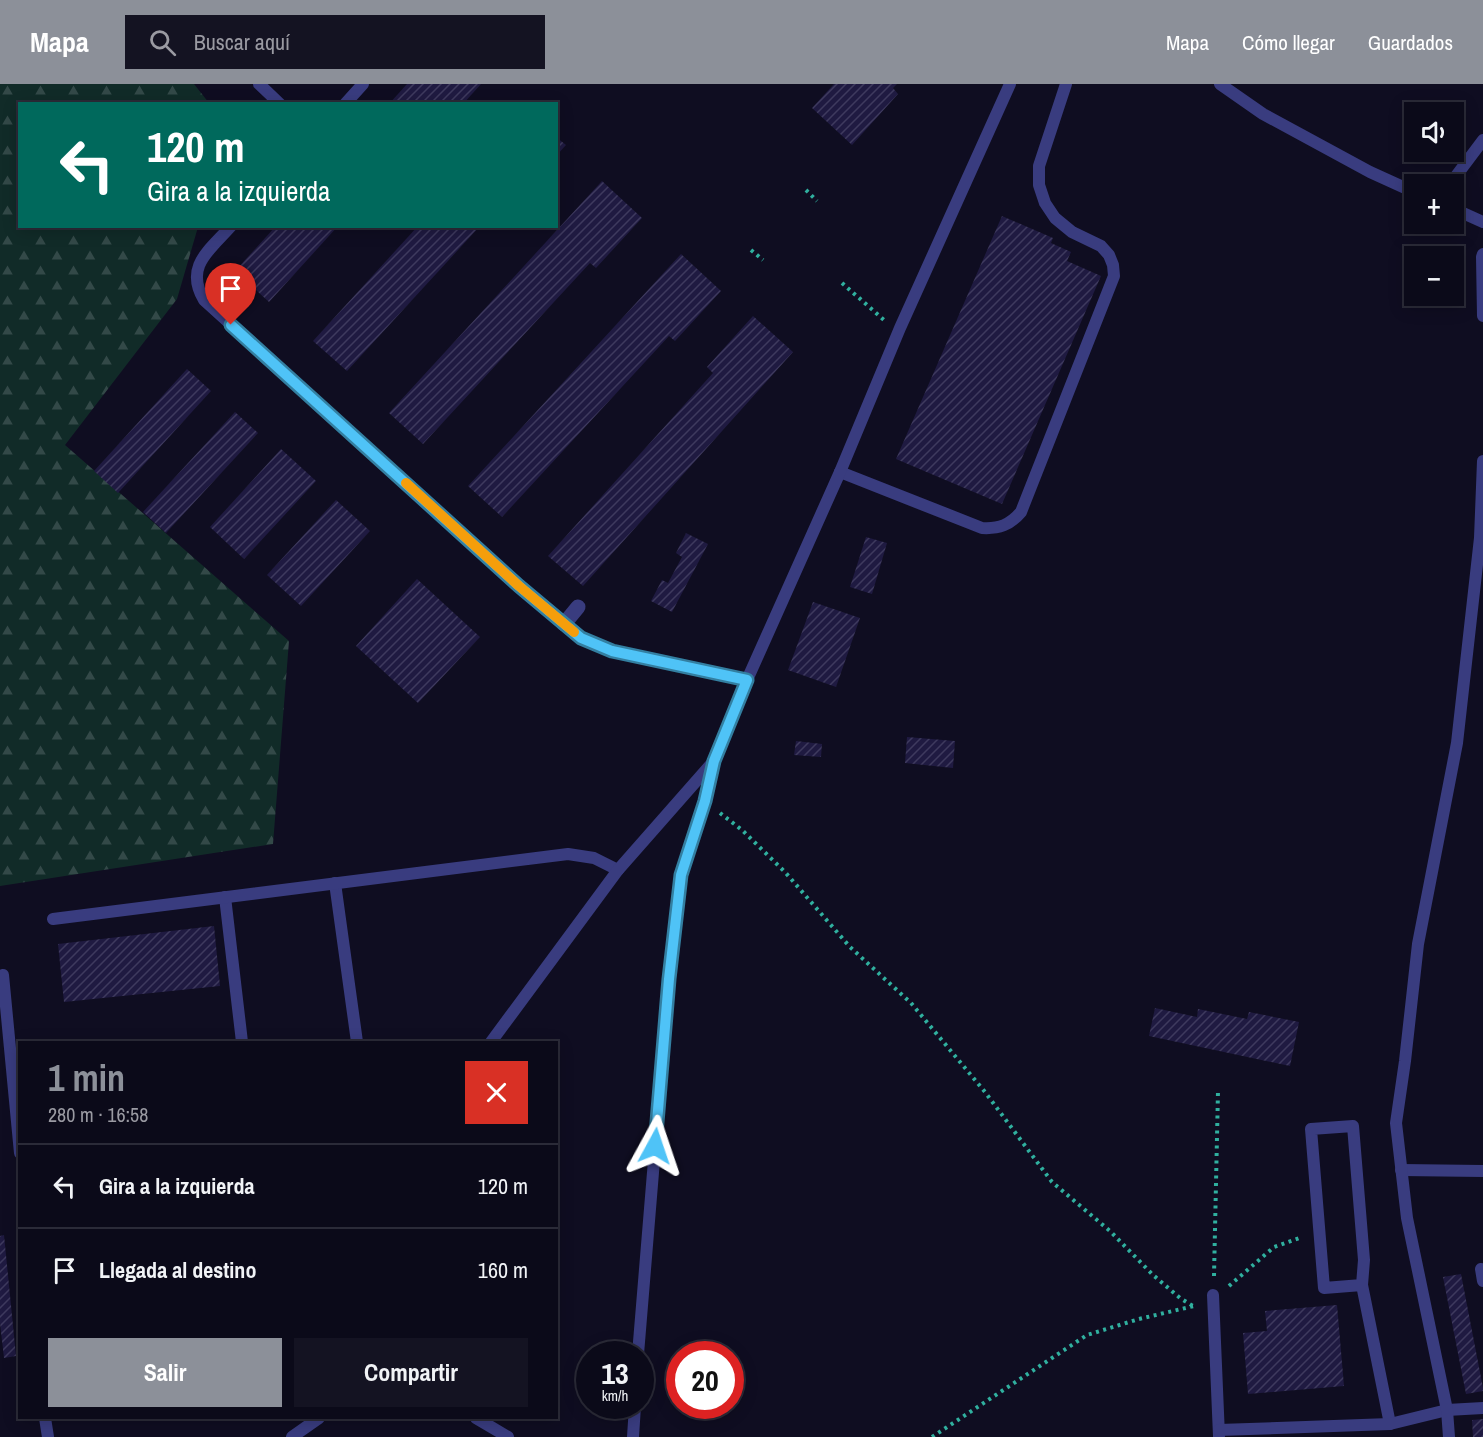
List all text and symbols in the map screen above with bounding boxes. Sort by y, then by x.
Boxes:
search box [125,15,545,69]
text: Mapa [30,23,89,61]
icon: search [146,26,179,59]
text: Buscar aquí [194,27,290,57]
text: Mapa [1166,28,1209,57]
text: Cómo llegar [1242,28,1335,57]
text: Guardados [1368,28,1453,57]
map controls [1404,102,1464,306]
button: sound [1404,102,1464,162]
text: 120 m [147,119,245,175]
icon: left [48,126,126,204]
text: Gira a la izquierda [147,173,330,209]
button: + [1404,174,1464,234]
button: − [1404,246,1464,306]
pin [205,263,256,325]
icon: arrive [214,272,247,305]
text: 1 min [48,1054,125,1102]
button: close [465,1061,528,1124]
text: 280 m · 16:58 [48,1101,148,1128]
position arrow [623,1114,687,1178]
icon: left [48,1170,81,1203]
text: Gira a la izquierda [99,1171,254,1201]
text: 120 m [478,1171,528,1201]
icon: arrive [48,1254,81,1287]
text: Llegada al destino [99,1255,256,1285]
text: 160 m [478,1255,528,1285]
button: Salir [48,1338,282,1407]
button: Compartir [294,1338,528,1407]
speed limit sign: 20 [666,1341,744,1419]
text: 13 [601,1353,629,1393]
text: km/h [602,1385,628,1406]

